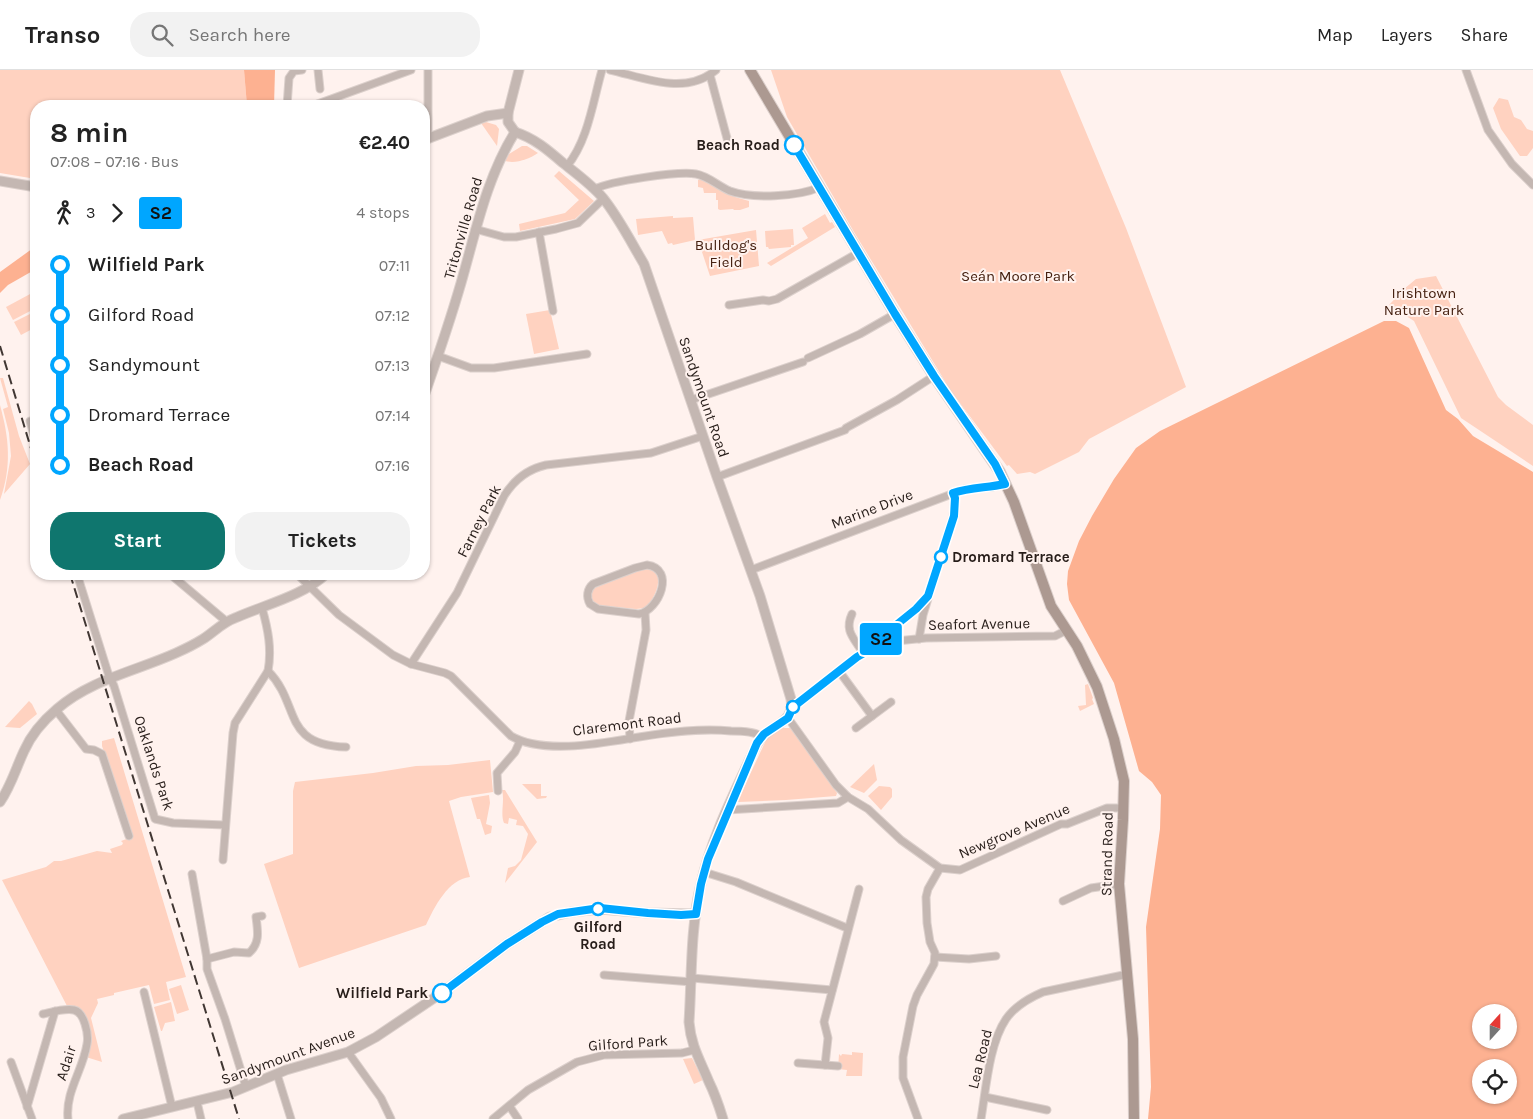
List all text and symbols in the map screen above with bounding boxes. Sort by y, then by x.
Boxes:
search box [130,12,480,57]
text: Transo [25,21,100,49]
icon: search [148,21,176,49]
text: Search here [188,24,291,46]
text: Map [1317,24,1353,46]
text: Layers [1381,24,1433,46]
text: Share [1461,24,1508,46]
text: 8 min [50,116,128,149]
text: €2.40 [359,132,410,154]
marker: Beach Road [784,135,804,155]
place label: Beach Road [696,136,780,154]
text: 07:08 – 07:16 · Bus [50,152,179,171]
street label: Tritonville Road [440,175,486,281]
icon: walk [50,199,78,227]
icon: forward [103,199,131,227]
text: S2 [149,202,172,224]
text: 3 [86,203,95,222]
text: 4 stops [356,203,410,222]
park label: Bulldog's Field [695,236,757,271]
text: Wilfield Park [88,254,204,276]
text: 07:11 [379,256,410,275]
park label: Seán Moore Park [961,267,1075,285]
park label: Irishtown Nature Park [1384,284,1464,319]
text: Gilford Road [88,304,195,326]
text: 07:12 [375,306,410,325]
street label: Sandymount Road [675,334,733,460]
text: Sandymount [88,354,200,376]
text: 07:13 [375,356,410,375]
text: Dromard Terrace [88,404,230,426]
text: 07:14 [375,406,410,425]
text: Beach Road [88,454,194,476]
text: 07:16 [375,456,410,475]
street label: Farney Park [453,482,505,560]
street label: Marine Drive [829,485,915,533]
button: Start [50,512,225,570]
button: Tickets [235,512,410,570]
place label: Dromard Terrace [952,548,1070,566]
marker: Dromard Terrace [934,550,948,564]
street label: Seafort Avenue [928,614,1030,634]
line badge: S2 [858,623,904,655]
text: S2 [870,628,892,650]
unlabelled marker [786,700,800,714]
street label: Claremont Road [571,708,683,740]
street label: Oaklands Park [130,713,178,813]
street label: Newgrove Avenue [956,799,1072,863]
street label: Strand Road [1097,812,1117,896]
marker: Gilford Road [591,902,605,916]
place label: Gilford Road [574,918,622,953]
marker: Wilfield Park [432,983,452,1003]
place label: Wilfield Park [336,984,428,1002]
north arrow [1472,1004,1518,1049]
map controls [1472,1004,1517,1104]
street label: Sandymount Avenue [219,1023,357,1089]
street label: Lea Road [964,1027,996,1091]
street label: Gilford Park [587,1031,669,1055]
street label: Adair [52,1043,80,1083]
button: locate [1472,1059,1517,1104]

